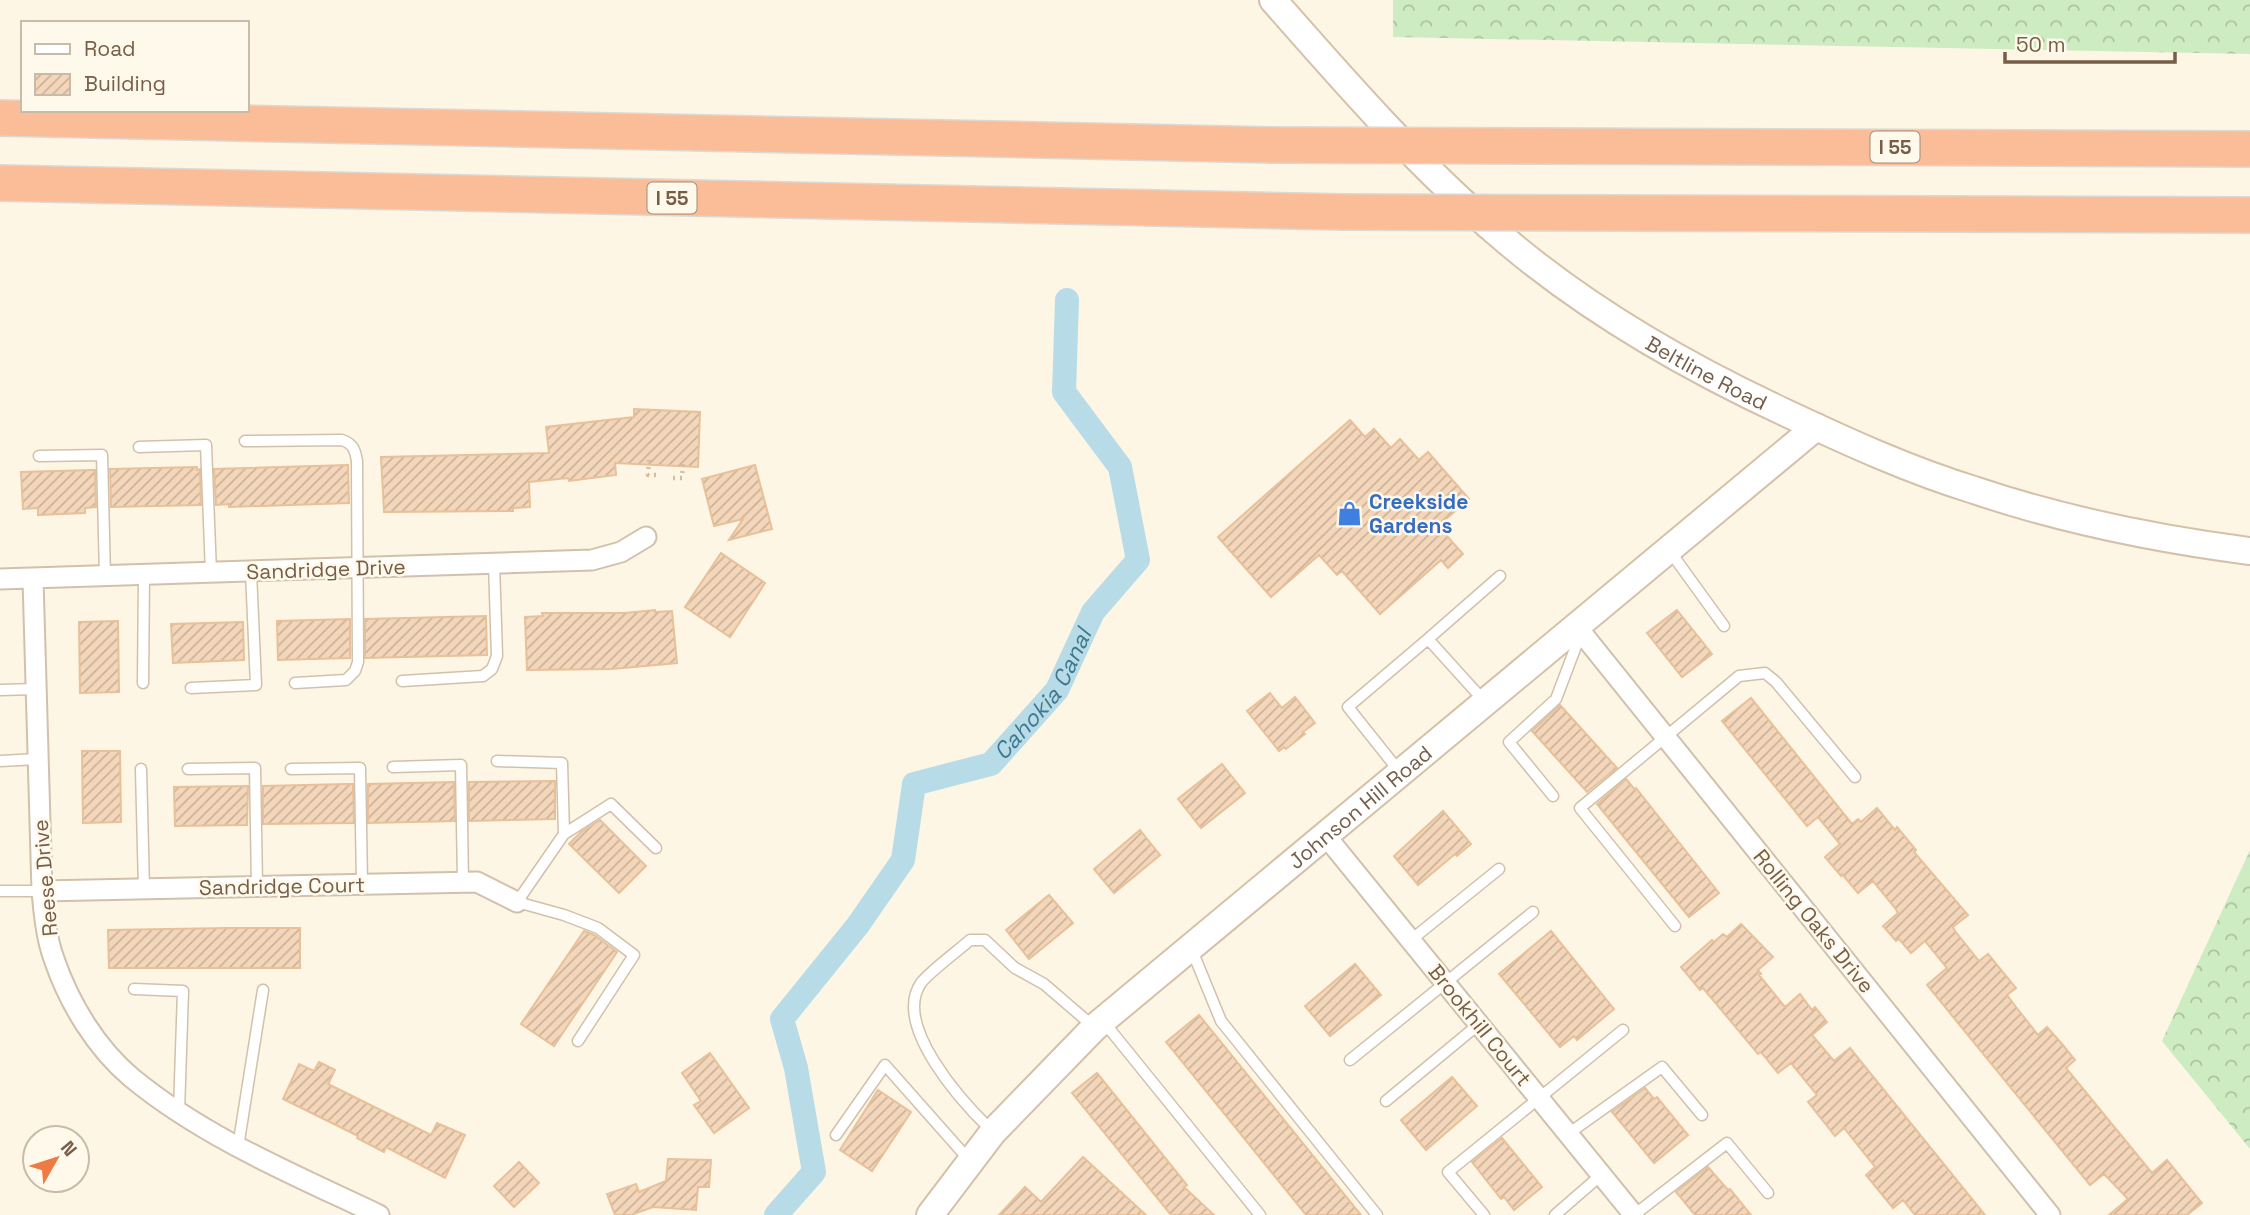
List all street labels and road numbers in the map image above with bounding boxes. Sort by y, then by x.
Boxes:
road number: I 55 [1870,132,1920,162]
road number: I 55 [648,182,696,214]
street label: Beltline Road [1641,329,1772,416]
street label: Sandridge Drive [246,553,406,585]
street label: Johnson Hill Road [1282,739,1437,874]
street label: Reese Drive [26,818,64,938]
street label: Rolling Oaks Drive [1748,844,1880,998]
street label: Sandridge Court [199,871,365,901]
street label: Brookhill Court [1423,958,1537,1092]

